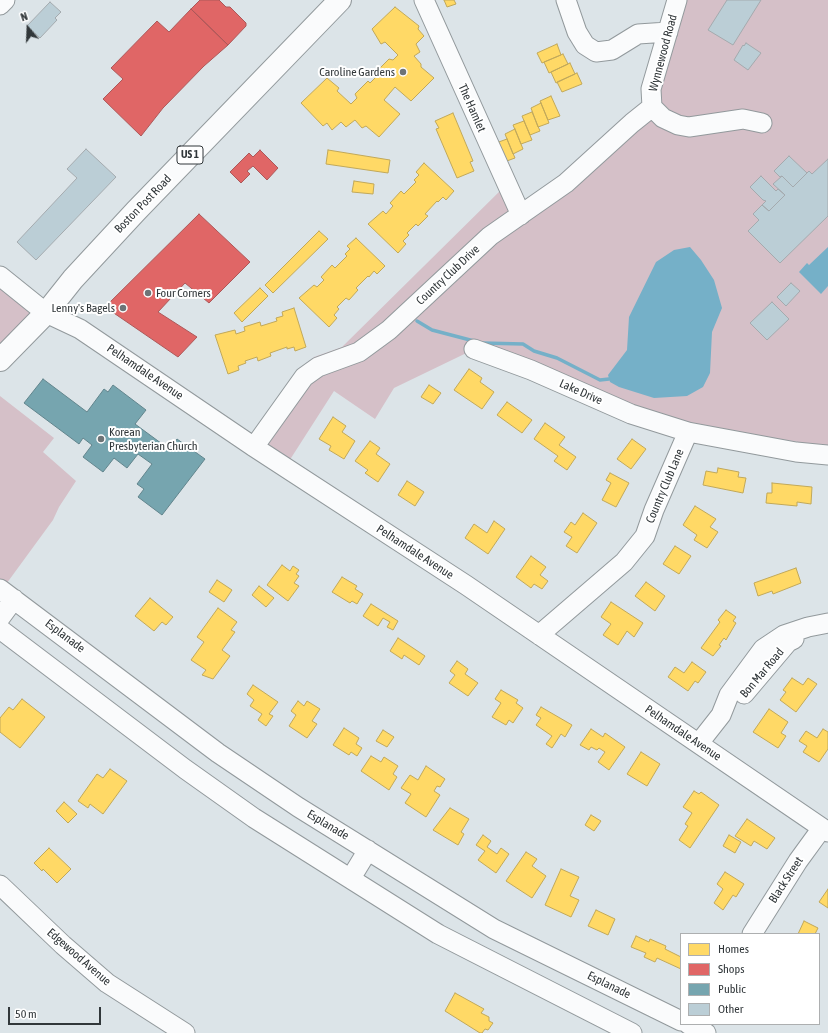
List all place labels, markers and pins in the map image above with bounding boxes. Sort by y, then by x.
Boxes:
place label: Caroline Gardens [319,65,395,79]
marker: Caroline Gardens [398,67,408,77]
place label: Four Corners [156,286,211,300]
marker: Four Corners [143,288,153,298]
place label: Lenny's Bagels [51,301,115,315]
marker: Lenny's Bagels [118,303,128,313]
place label: Korean Presbyterian Church [109,425,198,453]
marker: Korean Presbyterian Church [96,434,106,444]

